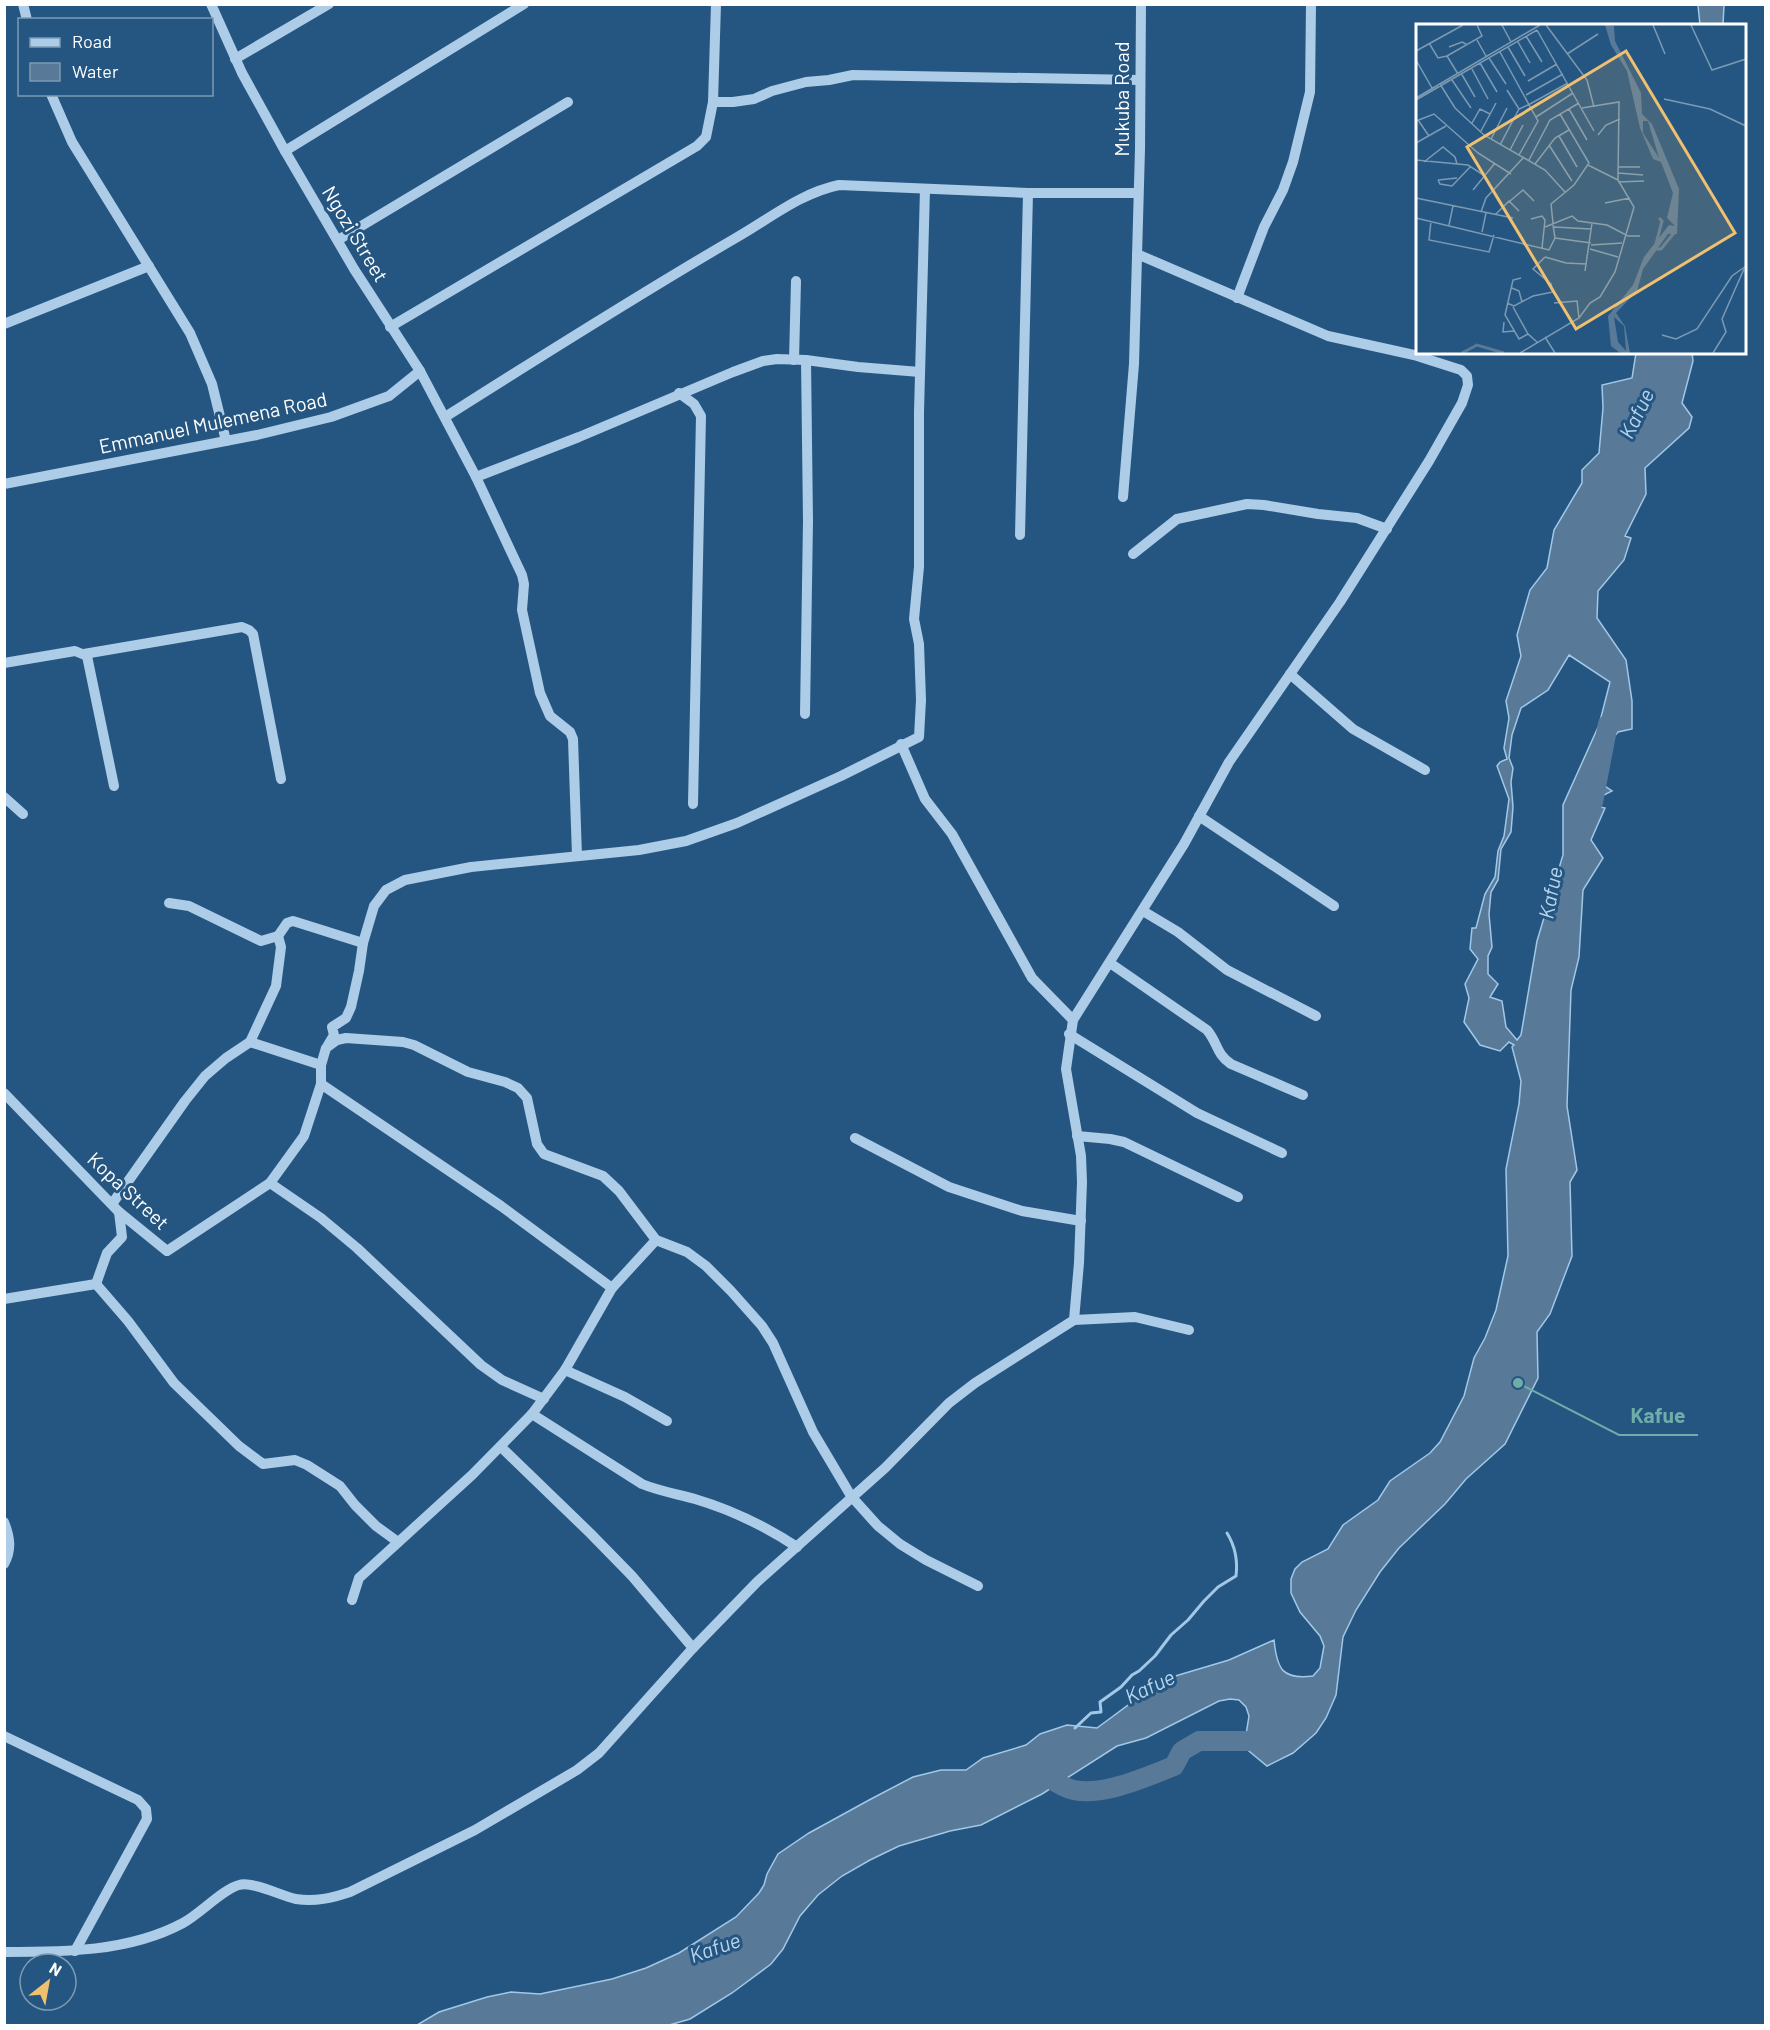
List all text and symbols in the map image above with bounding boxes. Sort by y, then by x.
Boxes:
legend [18,18,213,96]
inset map [1416,24,1746,354]
text: Road [72,30,112,52]
street label: Mukuba Road [1109,41,1133,157]
text: Water [72,60,119,82]
street label: Ngozi Street [318,181,394,286]
water label: Kafue [1613,384,1658,442]
street label: Emmanuel Mulemena Road [96,386,329,458]
water label: Kafue [1532,865,1567,921]
street label: Kopa Street [83,1146,174,1234]
callout: Kafue [1619,1396,1698,1435]
text: Kafue [1630,1402,1686,1427]
water label: Kafue [1120,1663,1178,1708]
water label: Kafue [686,1926,743,1967]
north arrow [18,1952,78,2012]
text: N [47,1958,65,1980]

